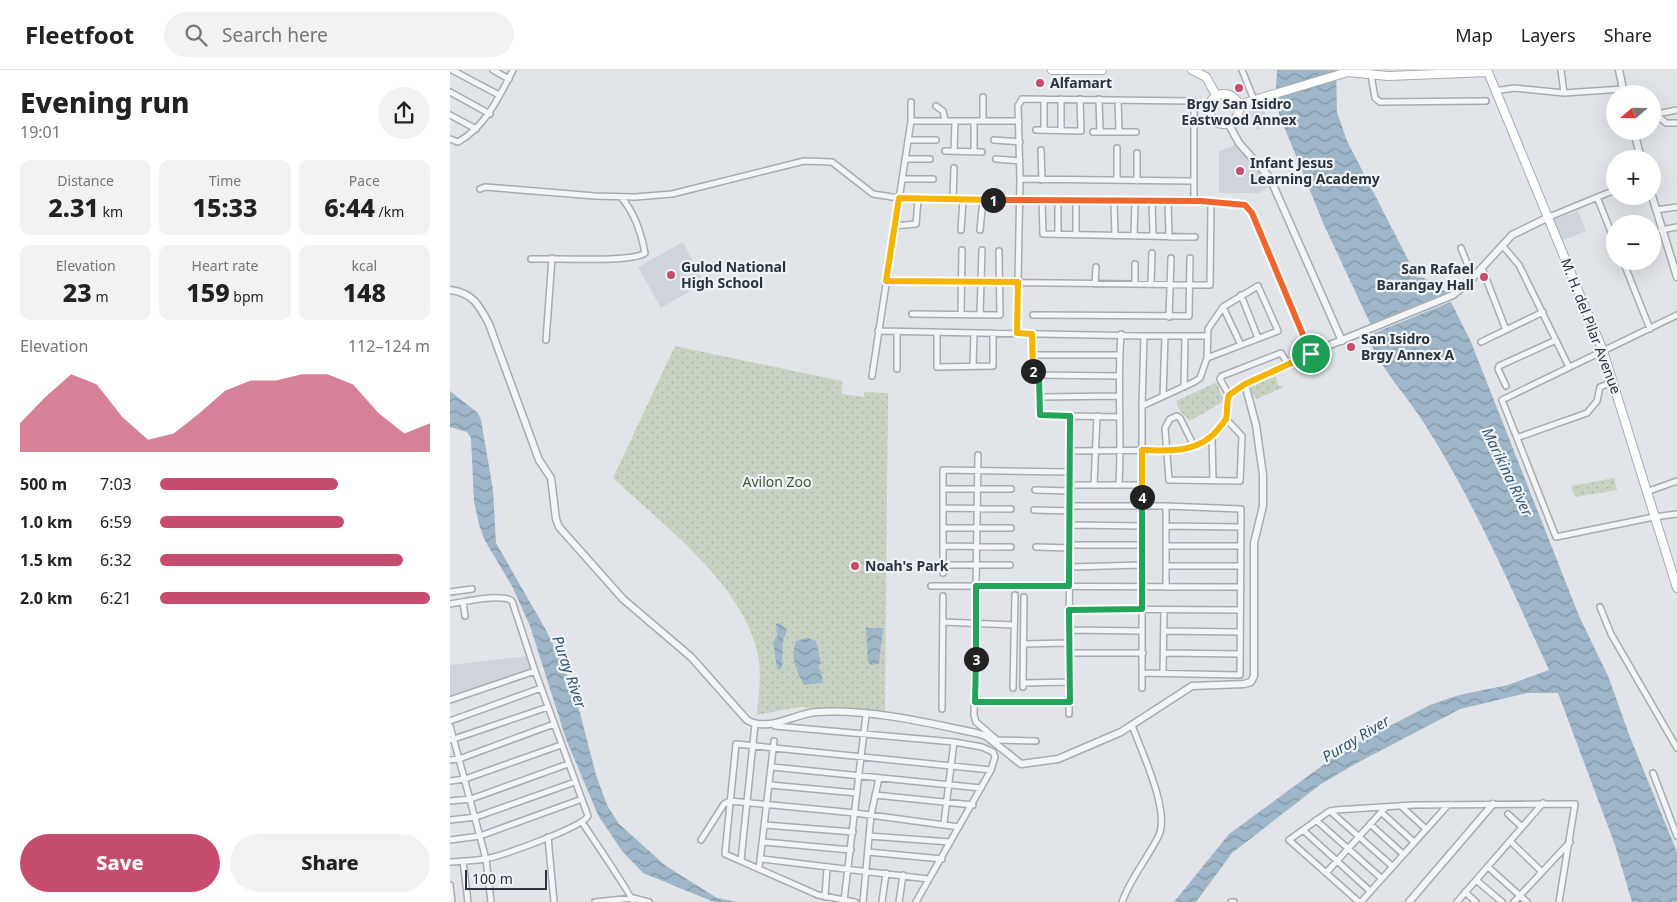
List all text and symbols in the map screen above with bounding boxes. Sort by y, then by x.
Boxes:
search box [164,12,514,57]
text: Fleetfoot [25,18,134,51]
icon: search [182,21,210,49]
text: Search here [222,22,328,48]
text: Map [1455,23,1493,47]
text: Layers [1521,23,1576,47]
text: Share [1604,23,1652,47]
place label: Alfamart [1050,73,1112,92]
marker: Alfamart [1034,77,1046,89]
marker: Brgy San Isidro Eastwood Annex [1233,82,1245,94]
text: Evening run [20,83,189,121]
north arrow [1606,85,1661,140]
map controls [1606,85,1661,270]
button: share [378,87,430,139]
place label: Brgy San Isidro Eastwood Annex [1181,94,1298,129]
text: 19:01 [20,121,61,143]
button: + [1606,150,1661,205]
place label: Infant Jesus Learning Academy [1250,153,1380,188]
marker: Infant Jesus Learning Academy [1234,165,1246,177]
text: Distance [57,171,114,190]
text: Time [209,171,241,190]
text: Pace [349,171,380,190]
pin: 1 [980,188,1006,212]
text: 2.31 [48,190,99,224]
text: 15:33 [193,190,257,224]
text: 6:44 [324,190,375,224]
text: 1 [989,191,998,210]
text: km [99,202,123,221]
text: /km [375,202,404,221]
button: − [1606,215,1661,270]
street label: M. H. del Pilar Avenue [1557,255,1626,396]
text: Elevation [56,256,116,275]
text: Heart rate [192,256,258,275]
text: kcal [351,256,377,275]
place label: Gulod National High School [681,257,786,292]
place label: San Rafael Barangay Hall [1377,259,1474,294]
marker: Gulod National High School [665,269,677,281]
marker: San Rafael Barangay Hall [1478,271,1490,283]
text: 23 [63,275,92,309]
text: 159 [186,275,230,309]
text: 148 [343,275,386,309]
text: m [92,287,108,306]
text: bpm [230,287,264,306]
place label: San Isidro Brgy Annex A [1361,329,1455,364]
pin [1290,333,1332,375]
text: Elevation [20,335,88,357]
text: 112–124 m [348,335,430,357]
icon: arrive [1297,340,1325,368]
marker: San Isidro Brgy Annex A [1345,341,1357,353]
pin: 2 [1020,358,1046,384]
text: 2 [1029,362,1038,381]
water label: Marikina River [1478,424,1538,520]
park label: Avilon Zoo [743,472,812,491]
text: 500 m [20,473,67,495]
text: 7:03 [100,473,132,495]
pin: 4 [1130,484,1154,510]
text: 4 [1138,488,1147,507]
text: 1.0 km [20,511,72,533]
text: 6:59 [100,511,132,533]
text: 1.5 km [20,549,72,571]
text: 6:32 [100,549,132,571]
place label: Noah's Park [865,556,949,575]
marker: Noah's Park [849,560,861,572]
text: 2.0 km [20,587,72,609]
text: 6:21 [100,587,132,609]
water label: Puray River [548,633,592,711]
pin: 3 [964,646,988,672]
text: 3 [972,650,981,669]
water label: Puray River [1318,710,1394,766]
button: Save [20,834,220,892]
button: Share [230,834,430,892]
scale bar [465,867,548,890]
text: 100 m [472,869,513,888]

